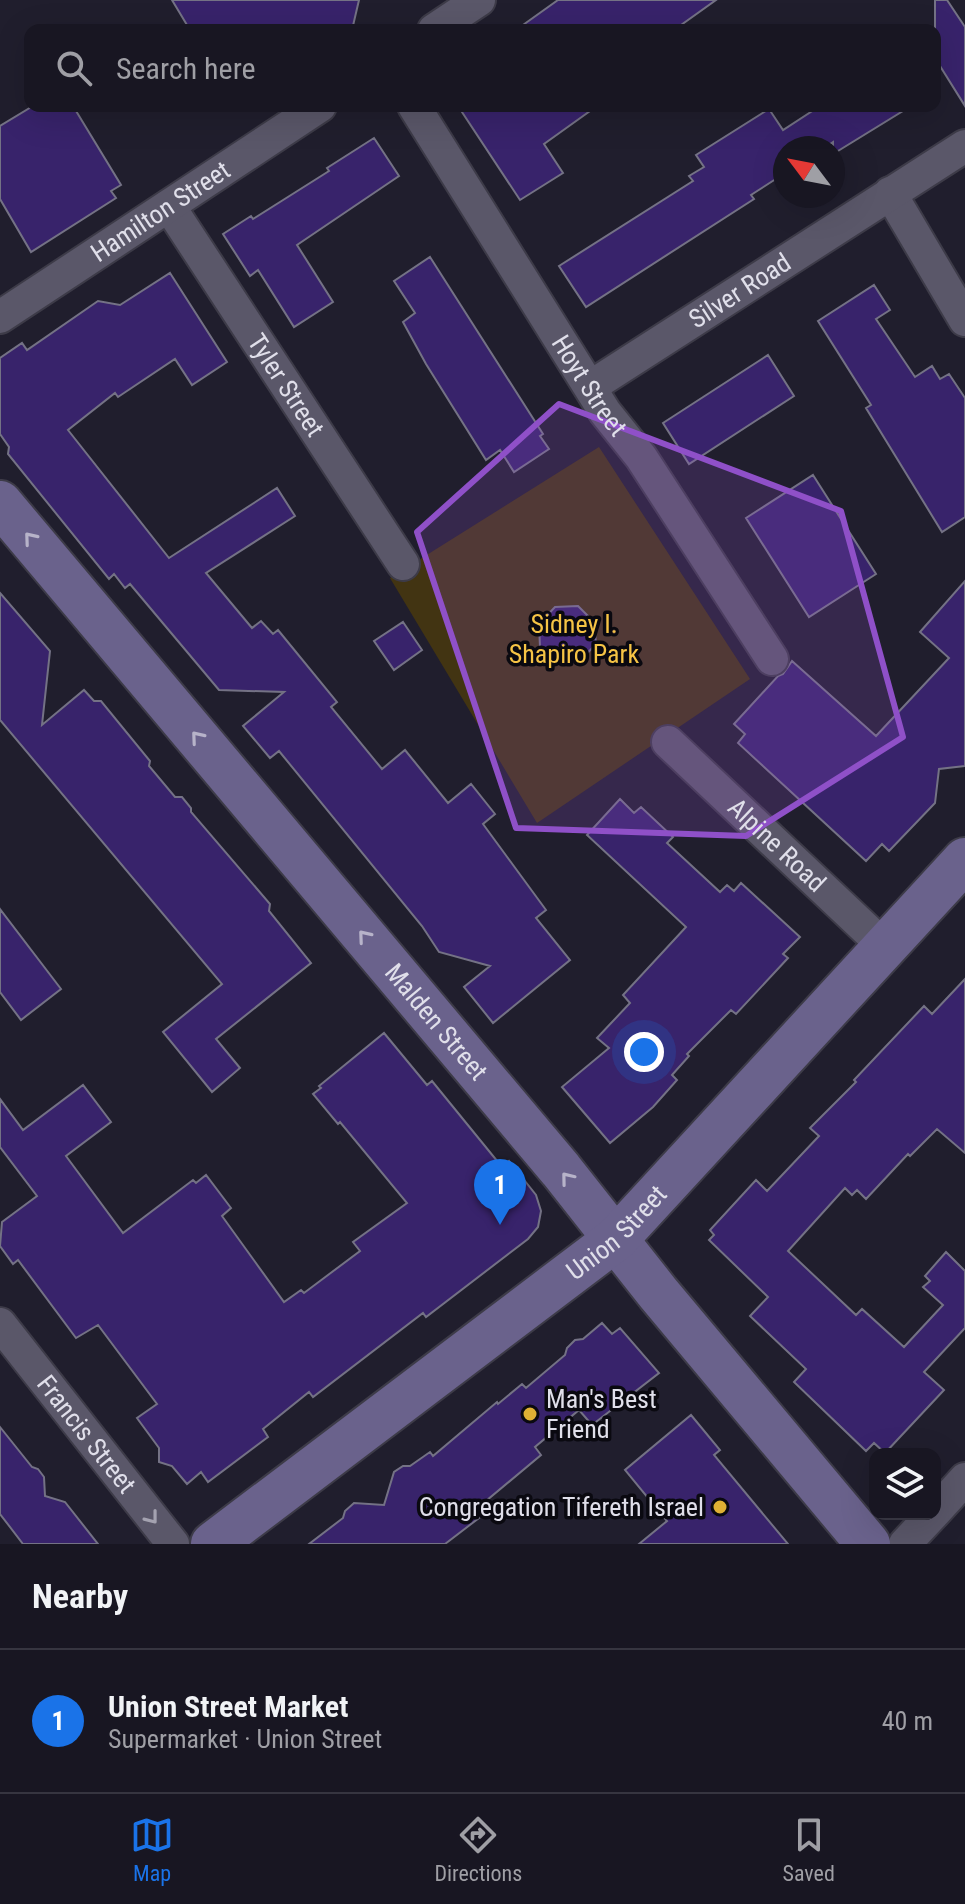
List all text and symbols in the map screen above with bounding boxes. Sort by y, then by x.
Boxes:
search box [24,24,941,112]
icon: search [52,46,96,90]
text: Search here [116,51,256,86]
north arrow [773,136,845,208]
street label: Hamilton Street [85,155,235,268]
street label: Silver Road [683,247,796,334]
street label: Tyler Street [242,328,331,442]
street label: Hoyt Street [546,329,633,442]
one-way arrow [25,533,40,547]
park label: Sidney I. Shapiro Park [509,609,639,669]
one-way arrow [192,732,207,746]
street label: Alpine Road [722,792,832,898]
one-way arrow [359,931,374,945]
street label: Malden Street [379,958,494,1086]
your location [624,1032,664,1072]
pin: 1 [474,1159,526,1225]
one-way arrow [563,1172,577,1187]
street label: Union Street [560,1179,673,1286]
street label: Francis Street [31,1369,142,1499]
place label: Man's Best Friend [546,1384,657,1444]
marker: Man's Best Friend [521,1405,539,1423]
map controls [869,1448,941,1520]
button: layers [869,1448,941,1520]
place label: Congregation Tifereth Israel [419,1492,704,1522]
marker: Congregation Tifereth Israel [711,1498,729,1516]
one-way arrow [142,1509,156,1524]
text: Nearby [32,1576,128,1616]
text: Union Street Market [108,1689,348,1724]
text: 1 [51,1706,65,1736]
text: 40 m [882,1706,933,1736]
text: Supermarket · Union Street [108,1724,382,1754]
tab: Map [130,1813,174,1886]
tab: Directions [434,1813,522,1886]
tab: Saved [783,1813,835,1886]

